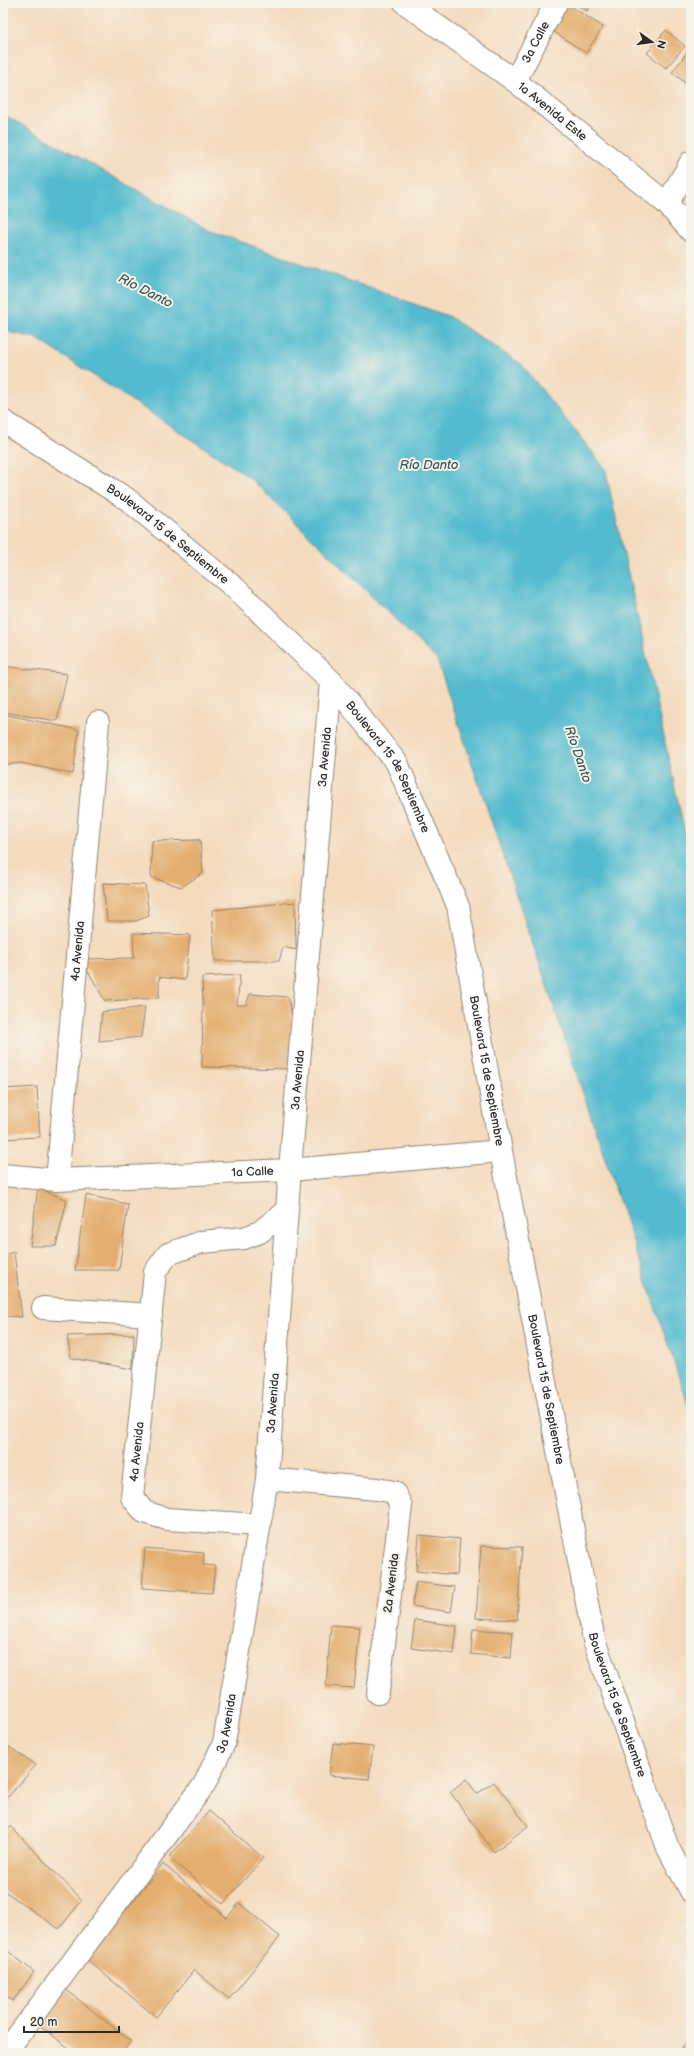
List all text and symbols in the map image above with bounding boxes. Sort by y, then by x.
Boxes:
street label: 3a Calle [519,19,553,66]
north arrow [632,22,672,62]
text: N [654,39,669,50]
street label: 1a Avenida Este [514,79,590,144]
water label: Río Danto [116,270,176,312]
water label: Río Danto [400,457,459,473]
street label: Boulevard 15 de Septiembre [103,481,232,588]
street label: Boulevard 15 de Septiembre [342,698,433,835]
water label: Río Danto [561,724,595,785]
street label: 3a Avenida [315,726,335,788]
street label: 4a Avenida [68,920,88,982]
street label: Boulevard 15 de Septiembre [466,994,507,1147]
street label: 3a Avenida [288,1049,308,1111]
street label: 1a Calle [231,1164,274,1181]
street label: Boulevard 15 de Septiembre [524,1313,567,1466]
street label: 3a Avenida [263,1372,283,1434]
street label: 4a Avenida [127,1421,148,1483]
street label: 2a Avenida [380,1552,403,1614]
street label: Boulevard 15 de Septiembre [585,1631,649,1779]
street label: 3a Avenida [213,1692,240,1756]
scale bar [24,2008,119,2034]
text: 20 m [30,2015,57,2030]

